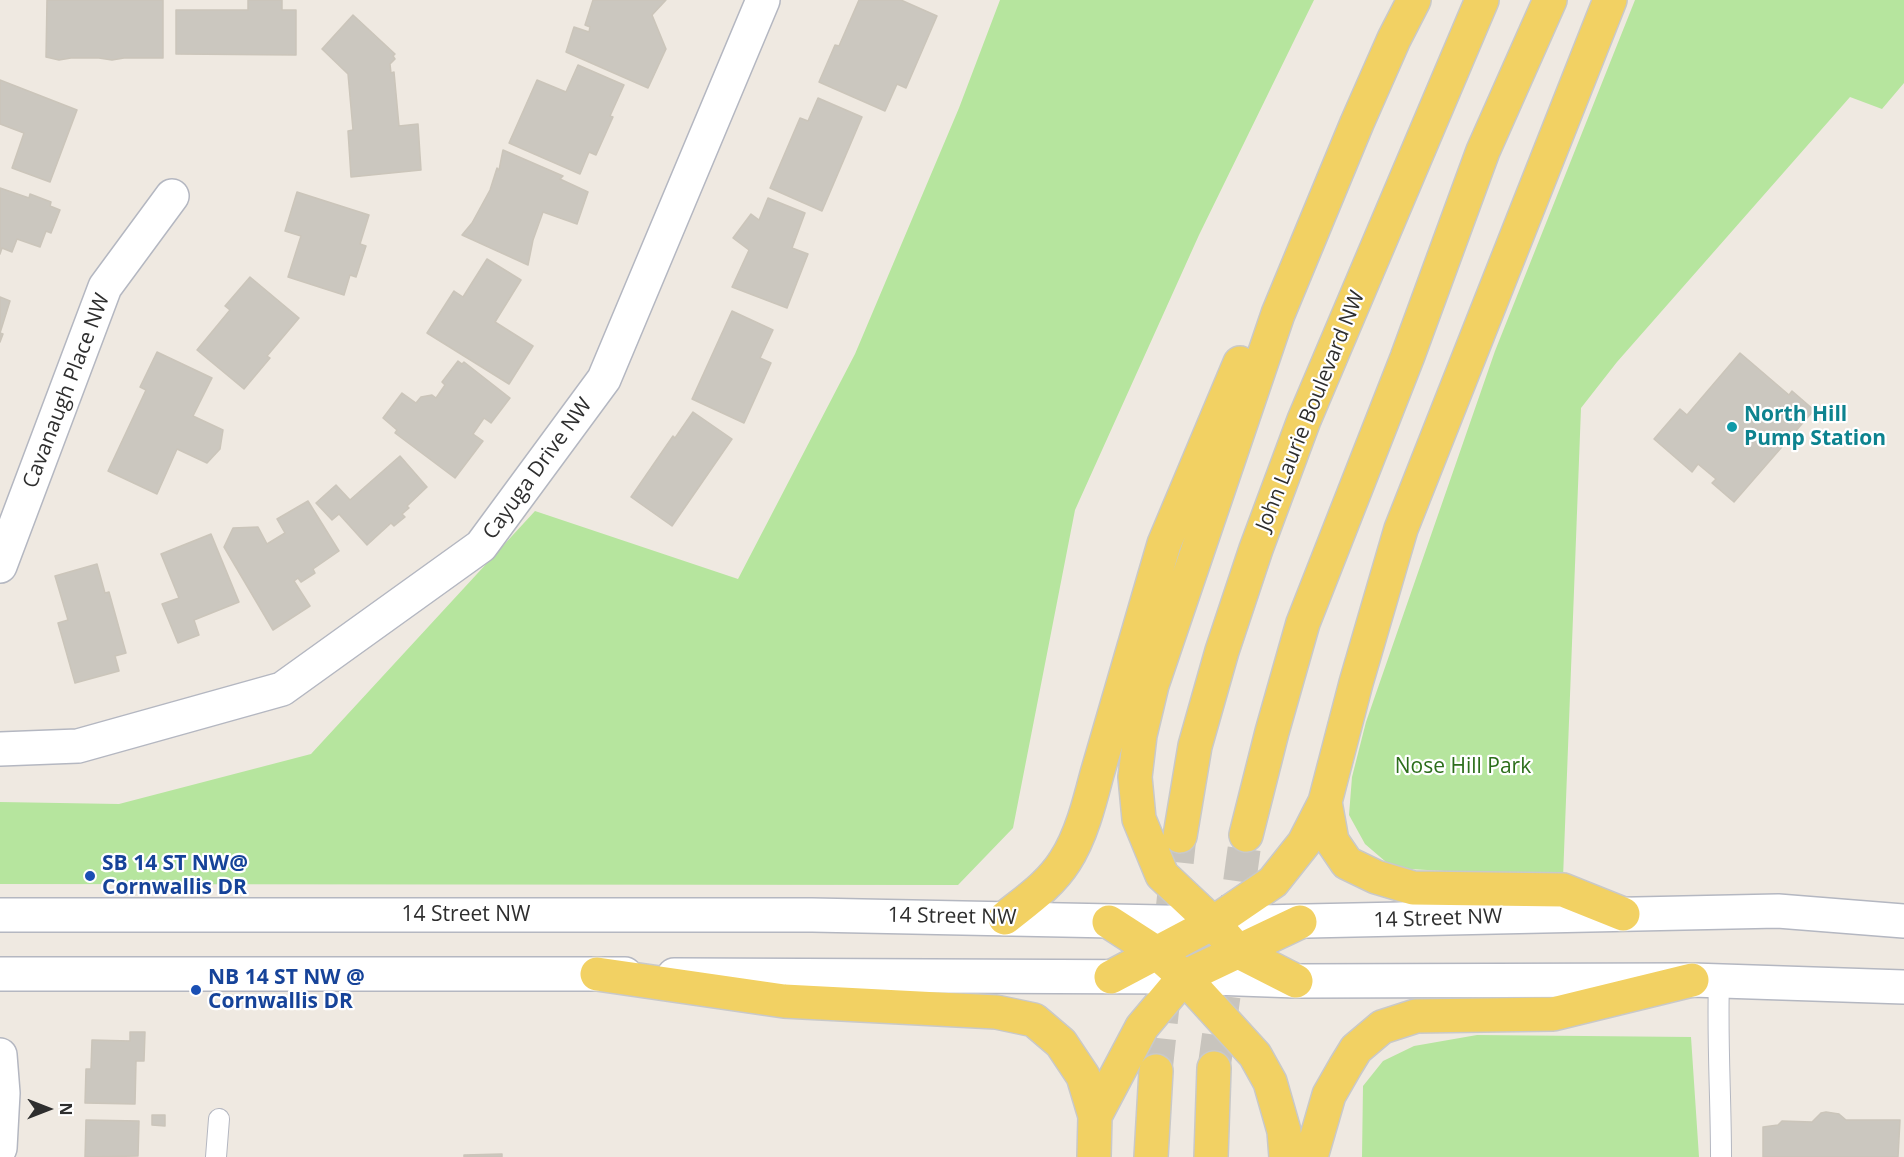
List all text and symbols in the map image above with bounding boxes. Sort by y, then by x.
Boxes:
street label: John Laurie Boulevard NW [1251,287,1371,535]
street label: Cavanaugh Place NW [18,290,116,492]
street label: Cayuga Drive NW [478,393,598,545]
place label: North Hill Pump Station [1744,402,1886,452]
marker: North Hill Pump Station [1725,420,1739,434]
park label: Nose Hill Park [1395,754,1531,780]
place label: SB 14 ST NW@ Cornwallis DR [102,851,248,901]
marker: SB 14 ST NW@ Cornwallis DR [83,869,97,883]
street label: 14 Street NW [402,902,530,928]
street label: 14 Street NW [887,903,1017,931]
street label: 14 Street NW [1373,904,1503,934]
place label: NB 14 ST NW @ Cornwallis DR [208,965,365,1015]
marker: NB 14 ST NW @ Cornwallis DR [189,983,203,997]
north arrow [18,1079,78,1139]
text: N [55,1102,77,1116]

